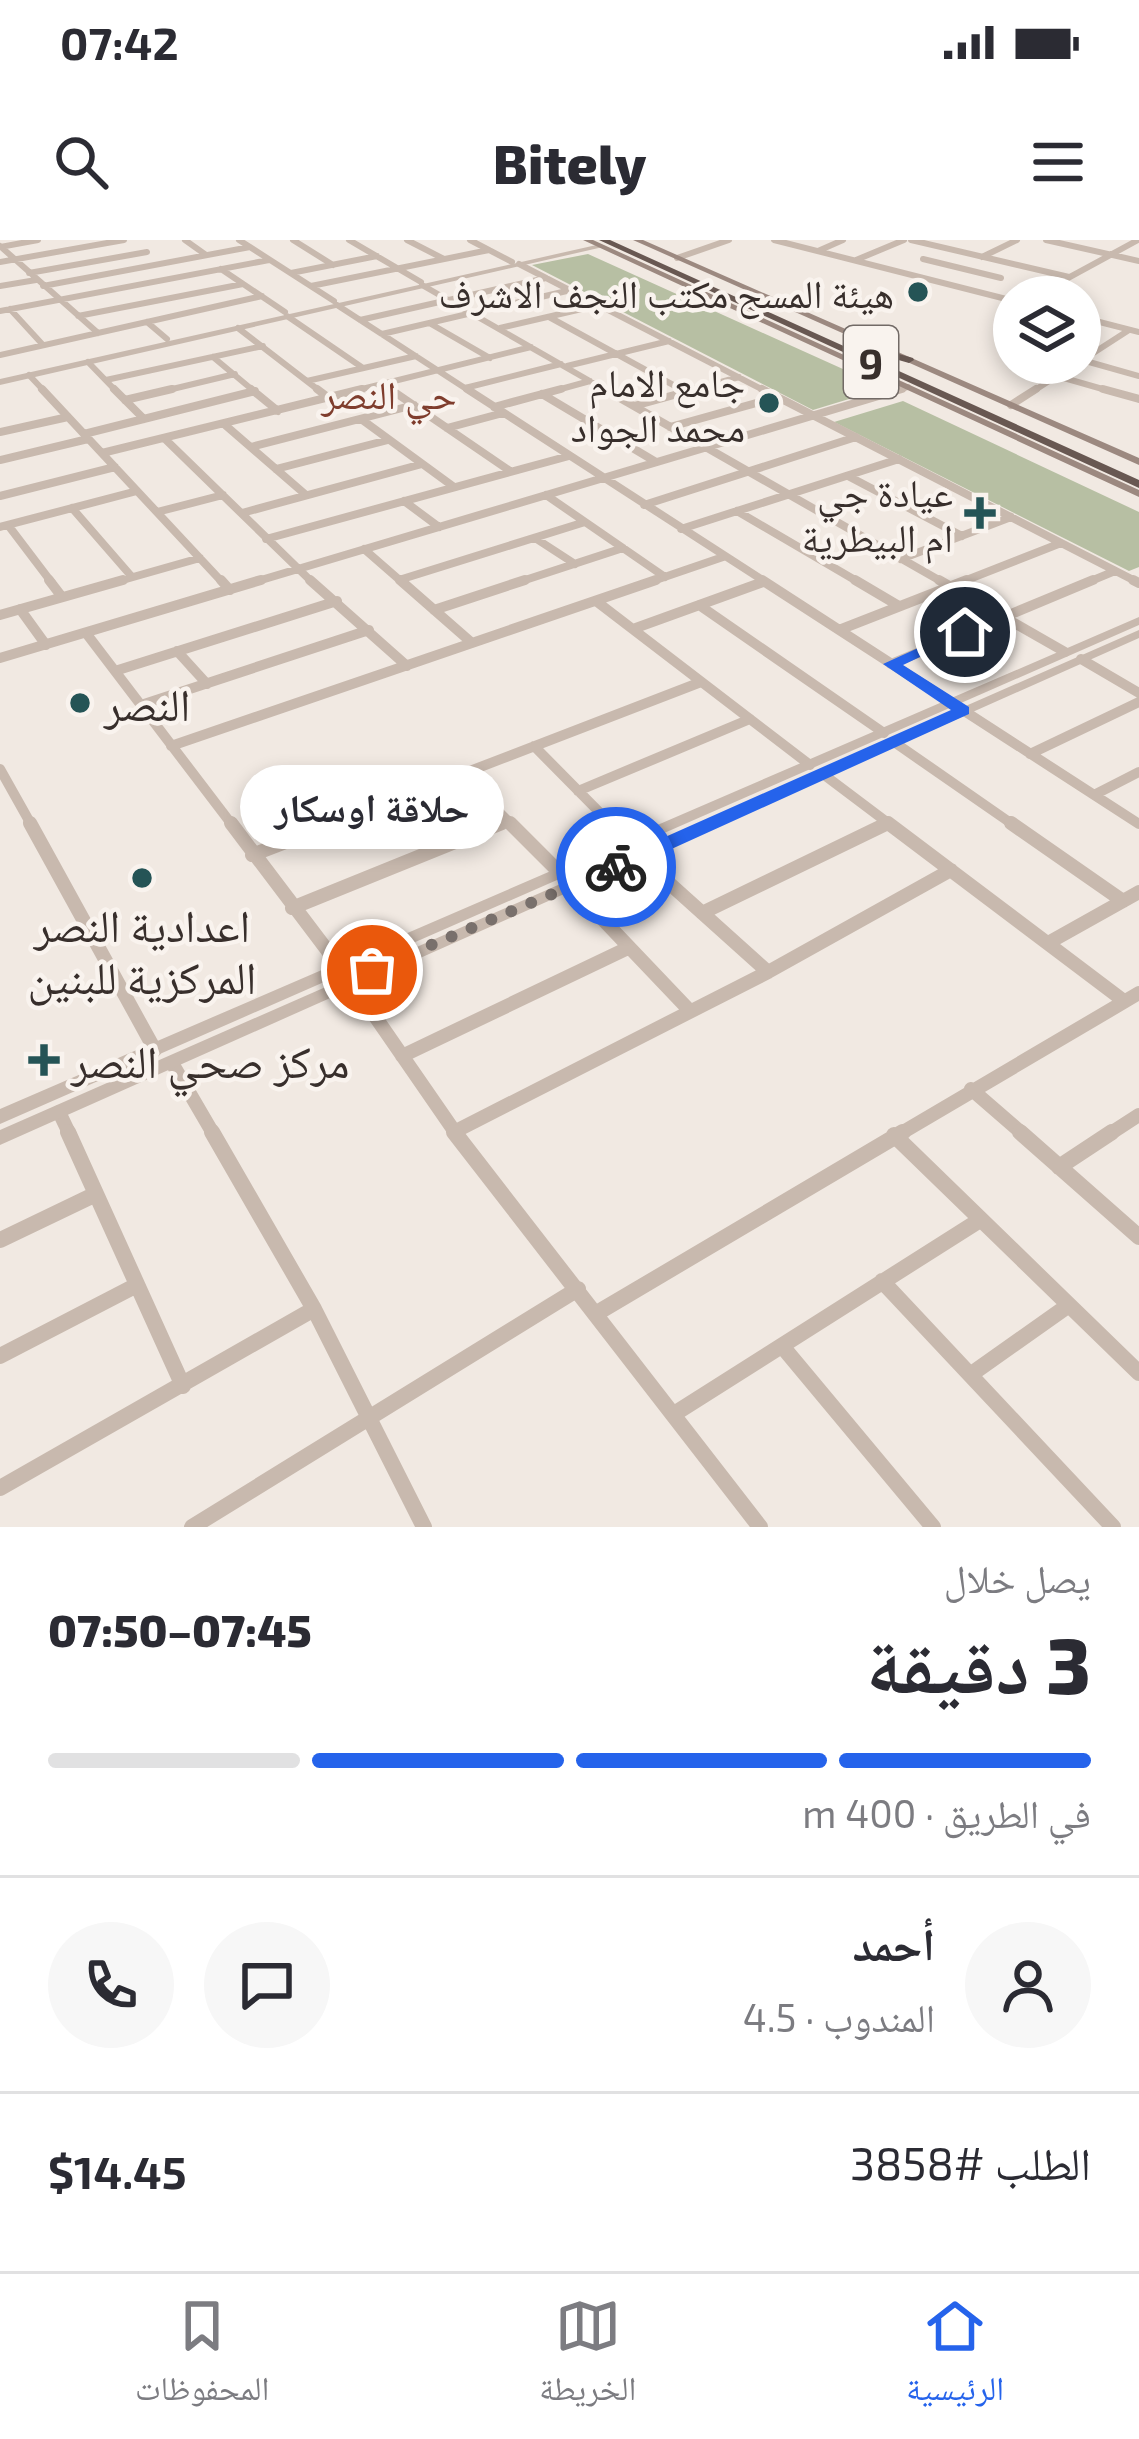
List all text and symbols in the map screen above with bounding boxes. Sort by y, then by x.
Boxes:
text: 07:42 [60,15,179,69]
icon: search [48,129,114,195]
icon: menu [1025,129,1091,195]
text: Bitely [493,130,646,195]
place label: هيئة المسح مكتب النجف الاشرف [439,269,894,320]
map controls [993,276,1101,384]
button: layers [993,276,1101,384]
marker: هيئة المسح مكتب النجف الاشرف [905,279,931,305]
road number: 9 [844,326,898,398]
place label: جامع الامام محمد الجواد [571,358,745,450]
district label: حي النصر [320,370,457,426]
marker: جامع الامام محمد الجواد [756,390,782,416]
place label: عيادة جي ام البيطرية [802,468,953,565]
marker: عيادة جي ام البيطرية [964,497,996,529]
pin [914,581,1016,683]
icon: home [932,599,998,665]
place label: النصر [103,676,191,730]
marker: النصر [67,690,93,716]
callout: حلاقة اوسكار [240,766,504,850]
text: حلاقة اوسكار [275,783,469,830]
courier [556,807,676,927]
icon: bike [583,834,649,900]
marker: اعدادية النصر المركزية للبنين [129,865,155,891]
place label: اعدادية النصر المركزية للبنين [27,897,257,1006]
pin [321,919,423,1021]
icon: bag [339,937,405,1003]
place label: مركز صحي النصر [70,1033,349,1098]
marker: مركز صحي النصر [28,1044,60,1076]
text: يصل خلال [944,1554,1091,1601]
text: 07:45–07:50 [48,1602,312,1656]
text: 3 دقيقة [866,1616,1091,1710]
text: في الطريق · 400 m [802,1789,1091,1836]
text: أحمد [853,1916,935,1970]
button: phone [48,1922,174,2048]
button: chat [204,1922,330,2048]
button: person [965,1922,1091,2048]
text: المندوب · 4.5 [743,1993,935,2040]
text: الطلب #3858 [850,2135,1091,2189]
text: $14.45 [48,2144,187,2198]
tab: المحفوظات [135,2293,269,2421]
tab: الخريطة [539,2293,636,2421]
tab: الرئيسية [906,2293,1004,2421]

